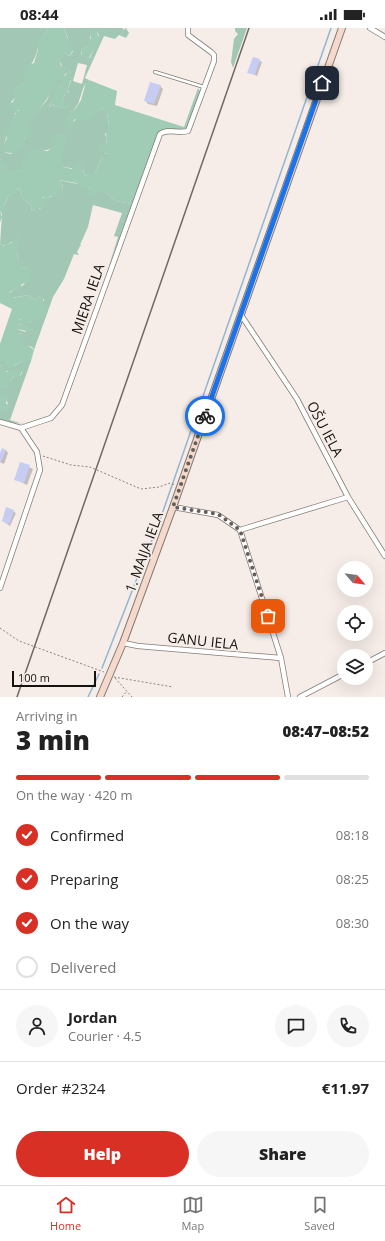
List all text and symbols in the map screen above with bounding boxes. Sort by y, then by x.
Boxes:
text: 08:44 [20,4,59,24]
pin [305,66,339,100]
icon: home [311,72,333,94]
street label: MIERA IELA [67,261,108,337]
courier [185,396,225,436]
street label: OŠU IELA [303,398,348,460]
icon: bike [194,405,216,427]
street label: 1. MAIJA IELA [120,509,167,595]
north arrow [337,561,373,597]
map controls [337,561,373,685]
pin [251,599,285,633]
icon: bag [257,605,279,627]
button: locate [337,605,373,641]
street label: GANU IELA [167,627,240,654]
button: layers [337,649,373,685]
scale bar [12,669,96,688]
text: 100 m [18,670,50,685]
text: Arriving in [16,707,78,725]
text: 08:47–08:52 [283,721,369,741]
text: 3 min [16,722,90,758]
text: On the way · 420 m [16,786,132,804]
icon: check [16,824,38,846]
text: Confirmed [50,825,124,845]
text: 08:18 [336,826,369,844]
icon: check [16,868,38,890]
text: Preparing [50,869,118,889]
text: 08:25 [336,870,369,888]
icon: check [16,912,38,934]
text: On the way [50,913,129,933]
text: 08:30 [336,914,369,932]
text: Delivered [50,957,117,977]
button: person [16,1005,58,1047]
button: chat [275,1005,317,1047]
button: phone [327,1005,369,1047]
text: Jordan [68,1007,117,1027]
text: Courier · 4.5 [68,1027,142,1045]
text: Order #2324 [16,1078,105,1098]
text: €11.97 [322,1078,369,1098]
button: Help [16,1131,189,1177]
button: Share [197,1131,369,1177]
tab: Home [50,1194,81,1233]
tab: Map [181,1194,204,1233]
tab: Saved [304,1194,335,1233]

